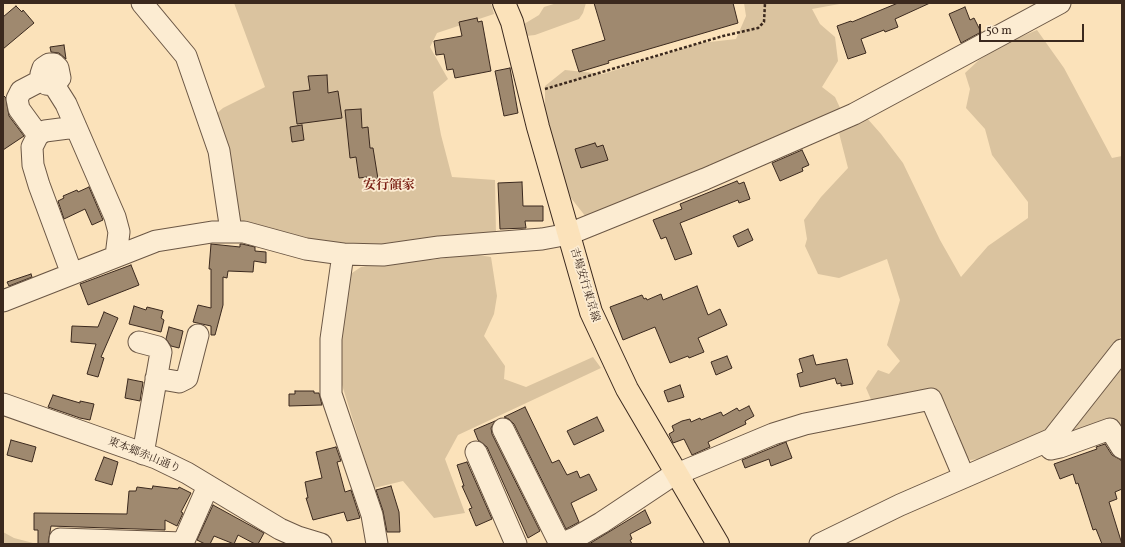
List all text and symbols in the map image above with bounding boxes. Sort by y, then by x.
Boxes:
scale bar [981,16,1086,42]
text: 50 m [986,23,1012,39]
district label: 安行領家 [363,179,415,195]
street label: 吉場安行東京線 [566,246,602,324]
street label: 東本郷赤山通り [106,435,182,477]

